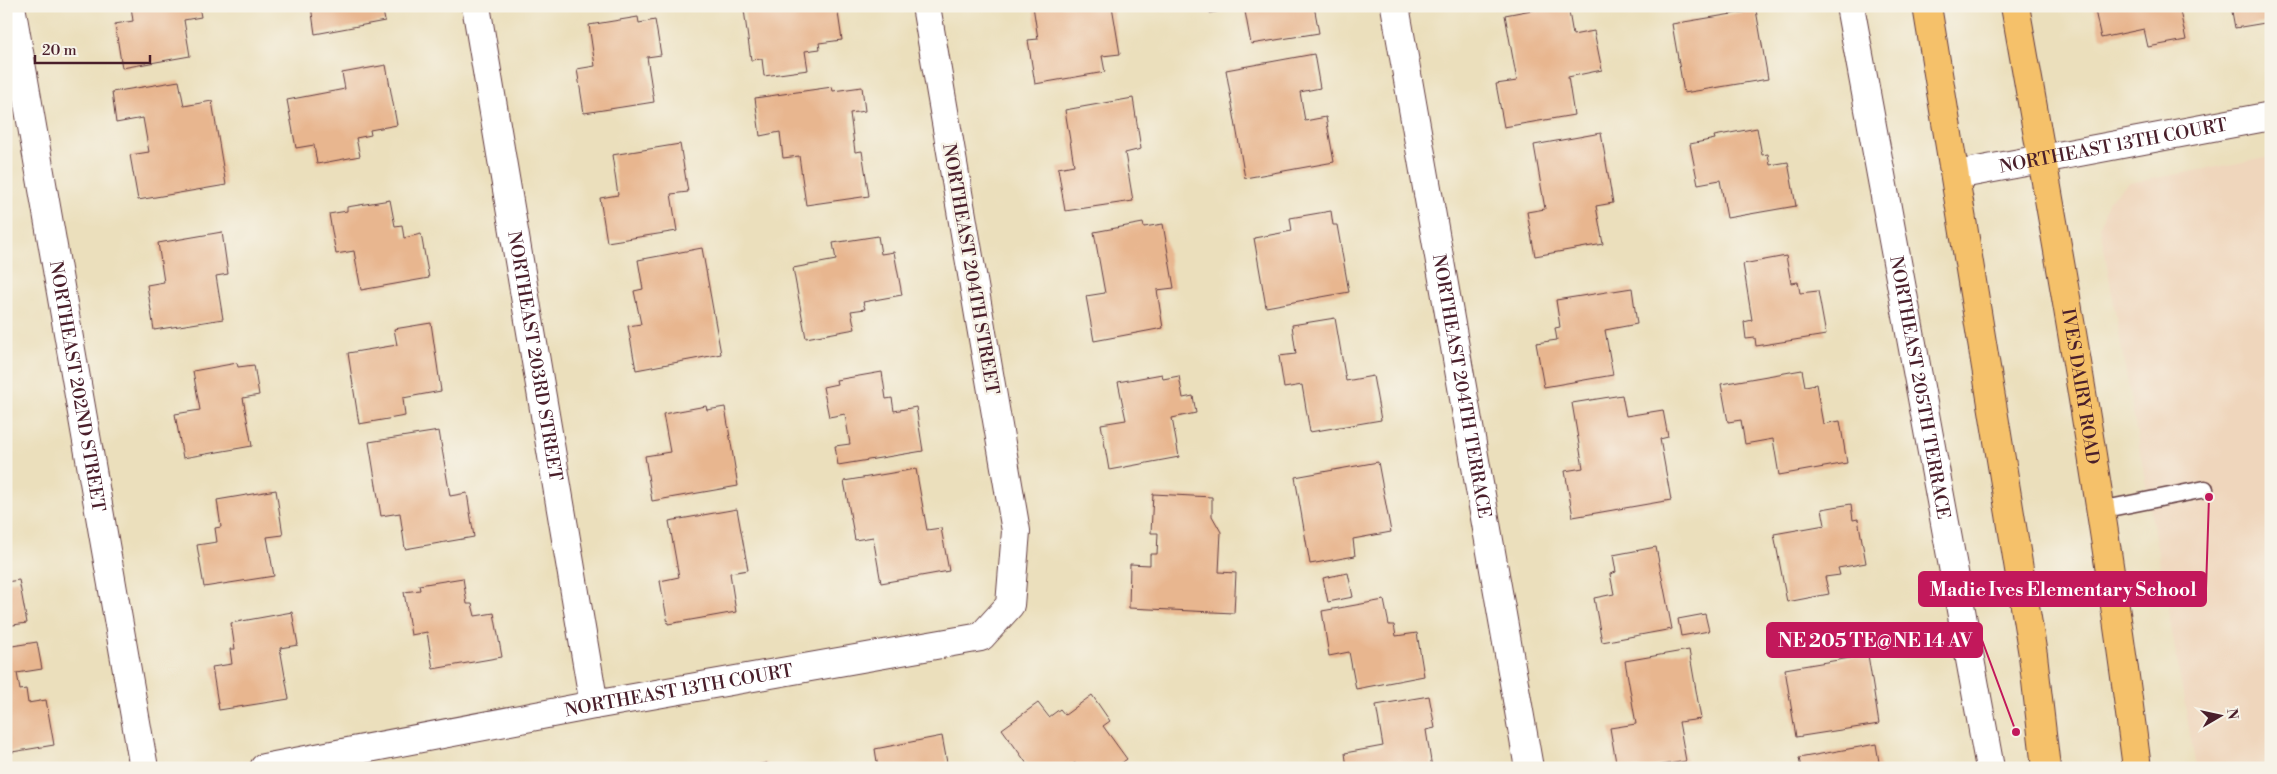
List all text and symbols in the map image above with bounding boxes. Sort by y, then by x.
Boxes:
scale bar [35,32,150,64]
text: 20 m [42,41,77,60]
street label: NORTHEAST 13TH COURT [1997,113,2230,179]
street label: NORTHEAST 204TH STREET [937,142,1004,397]
street label: NORTHEAST 203RD STREET [502,229,567,483]
street label: NORTHEAST 204TH TERRACE [1427,252,1496,520]
street label: NORTHEAST 205TH TERRACE [1884,254,1955,521]
street label: NORTHEAST 202ND STREET [44,259,110,514]
street label: IVES DAIRY ROAD [2056,307,2104,466]
callout: Madie Ives Elementary School [1919,572,2206,606]
text: Madie Ives Elementary School [1929,578,2197,602]
callout: NE 205 TE@NE 14 AV [1767,623,1982,657]
text: NE 205 TE@NE 14 AV [1778,629,1974,653]
street label: NORTHEAST 13TH COURT [563,659,795,722]
north arrow [2194,692,2244,742]
text: N [2222,707,2242,721]

